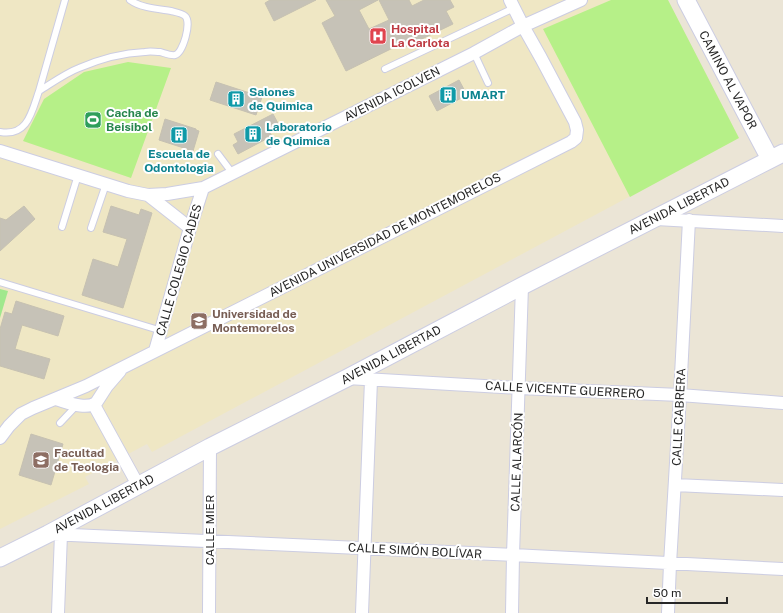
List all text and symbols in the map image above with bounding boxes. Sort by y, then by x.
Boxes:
place label: Hospital La Carlota [391,22,450,50]
hospital icon: Hospital La Carlota [368,26,388,46]
street label: CAMINO AL VAPOR [696,28,760,132]
street label: AVENIDA ICOLVEN [342,64,442,124]
place label: Salones de Quimica [249,85,313,113]
building icon: UMART [438,85,458,105]
place label: UMART [461,88,506,102]
building icon: Salones de Quimica [226,89,246,109]
place label: Cacha de Beisibol [106,106,159,134]
sports icon: Cacha de Beisibol [83,110,103,130]
place label: Laboratorio de Quimica [266,120,332,148]
building icon: Laboratorio de Quimica [243,124,263,144]
building icon: Escuela de Odontologia [169,125,189,145]
place label: Escuela de Odontologia [144,147,214,175]
street label: AVENIDA UNIVERSIDAD DE MONTEMORELOS [267,170,503,300]
street label: AVENIDA LIBERTAD [626,174,732,238]
street label: CALLE COLEGIO CADES [153,202,205,338]
place label: Universidad de Montemorelos [212,307,297,335]
school or university icon: Universidad de Montemorelos [189,311,209,331]
street label: AVENIDA LIBERTAD [338,323,444,387]
street label: CALLE CABRERA [669,367,689,466]
street label: CALLE VICENTE GUERRERO [485,379,645,401]
street label: CALLE ALARCÓN [508,412,526,512]
place label: Facultad de Teologia [54,446,119,474]
school or university icon: Facultad de Teologia [31,450,51,470]
street label: AVENIDA LIBERTAD [51,472,157,536]
street label: CALLE MIER [203,495,217,565]
street label: CALLE SIMÓN BOLÍVAR [348,540,482,562]
scale bar [647,579,727,605]
text: 50 m [653,586,681,600]

